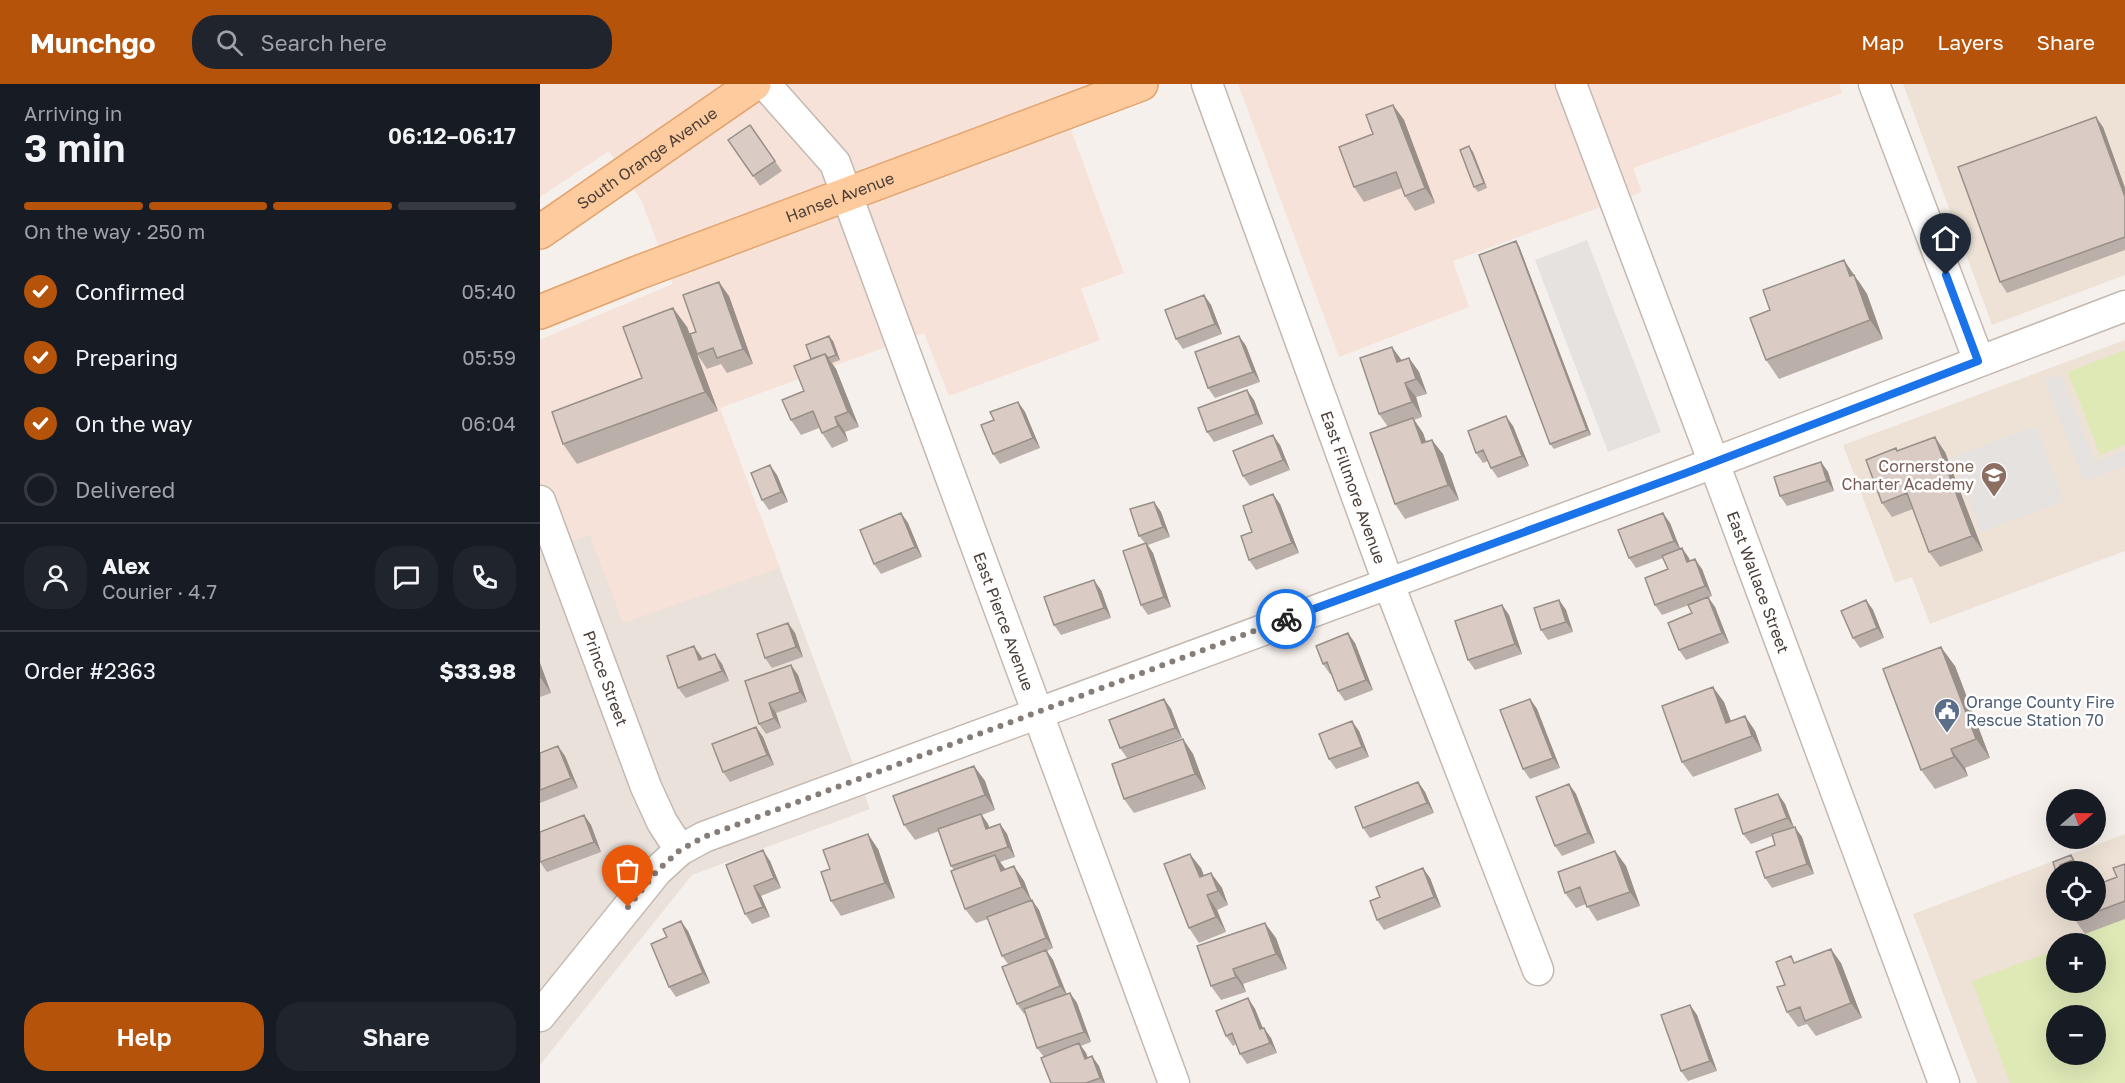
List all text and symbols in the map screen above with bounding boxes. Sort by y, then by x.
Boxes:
search box [192,15,612,69]
text: Munchgo [30,26,156,59]
icon: search [213,26,246,59]
text: Search here [261,29,387,56]
text: Map [1861,29,1904,55]
text: Layers [1937,29,2004,55]
text: Share [2037,29,2095,55]
text: Arriving in [24,101,122,125]
street label: South Orange Avenue [573,103,721,214]
text: 06:12–06:17 [388,122,516,149]
text: 3 min [24,124,126,171]
street label: Hansel Avenue [783,168,897,226]
pin [1920,213,1971,275]
text: On the way · 250 m [24,219,205,243]
icon: home [1929,222,1962,255]
icon: check [24,275,57,308]
text: Confirmed [75,278,185,305]
text: 05:40 [461,279,516,303]
icon: check [24,341,57,374]
text: Preparing [75,344,178,371]
text: 05:59 [462,345,516,369]
icon: check [24,407,57,440]
street label: East Fillmore Avenue [1317,408,1390,566]
text: On the way [75,410,193,437]
text: 06:04 [461,411,516,435]
place label: Cornerstone Charter Academy [1842,456,1974,494]
school or university icon: Cornerstone Charter Academy [1979,460,2009,498]
text: Delivered [75,476,175,503]
street label: East Wallace Street [1723,508,1794,656]
button: person [24,546,87,609]
button: chat [375,546,438,609]
button: phone [453,546,516,609]
street label: East Pierce Avenue [969,549,1039,693]
text: Alex [102,552,150,579]
text: Courier · 4.7 [102,579,217,603]
courier [1256,589,1316,649]
icon: bike [1270,603,1303,636]
street label: Prince Street [579,628,632,729]
text: Order #2363 [24,657,156,684]
text: $33.98 [439,657,516,684]
place label: Orange County Fire Rescue Station 70 [1966,692,2115,730]
public building icon: Orange County Fire Rescue Station 70 [1932,696,1962,734]
north arrow [2046,789,2106,849]
map controls [2046,789,2106,1065]
pin [602,845,653,907]
icon: bag [611,854,644,887]
button: locate [2046,861,2106,921]
button: + [2046,933,2106,993]
button: Help [24,1002,264,1071]
button: Share [276,1002,516,1071]
button: − [2046,1005,2106,1065]

